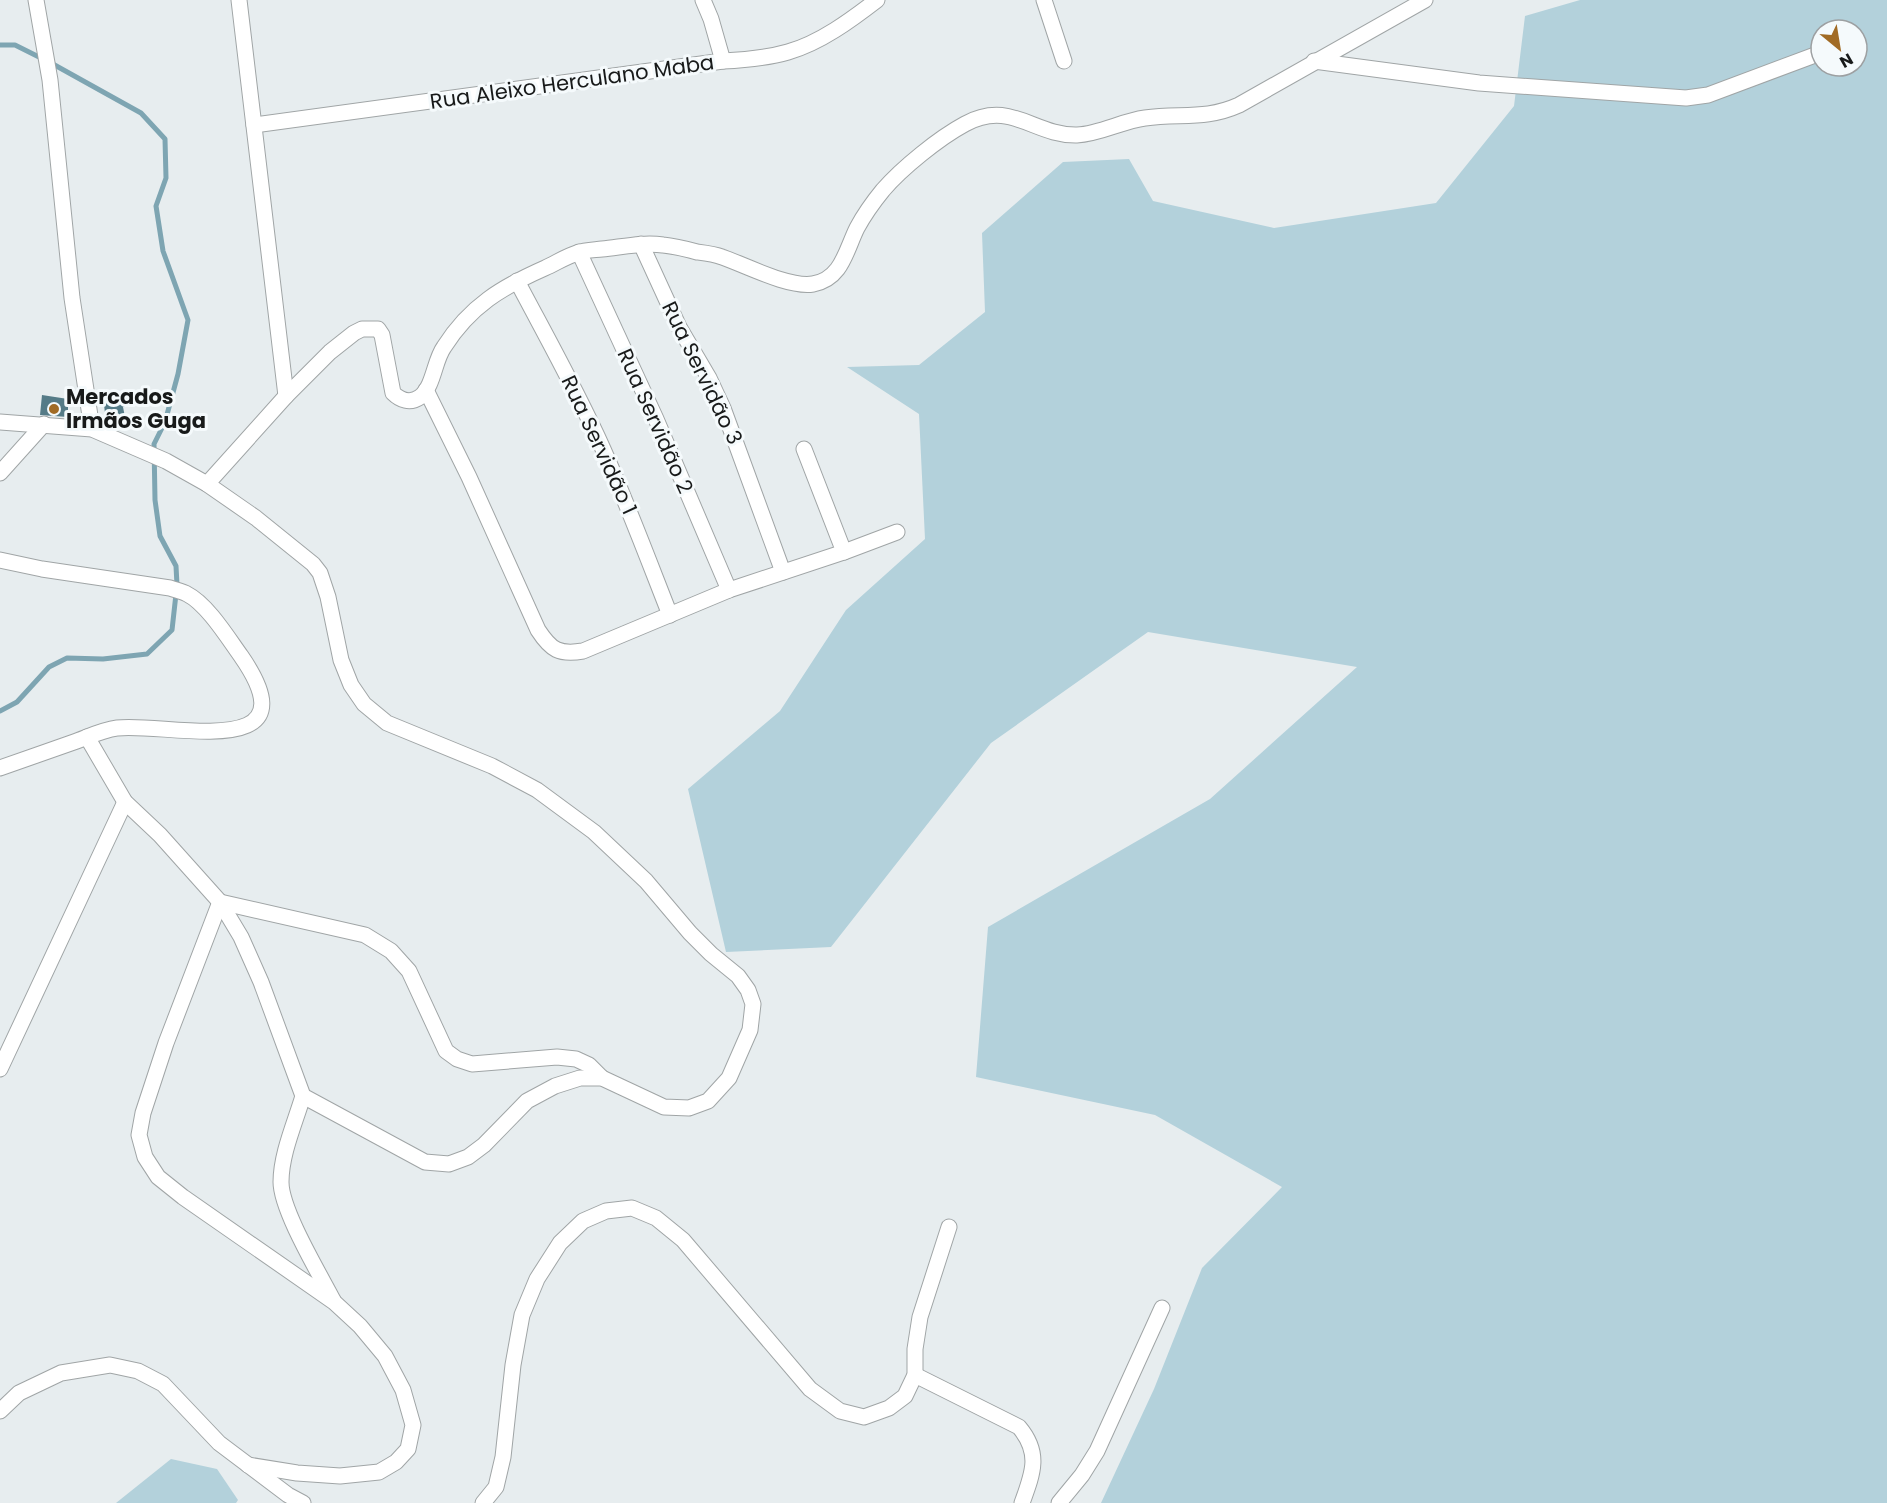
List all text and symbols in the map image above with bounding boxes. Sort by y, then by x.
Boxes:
north arrow [1809,18,1869,78]
street label: Rua Aleixo Herculano Maba [428,47,716,116]
text: N [1835,48,1857,74]
street label: Rua Servidão 3 [655,296,750,449]
street label: Rua Servidão 2 [611,344,700,498]
street label: Rua Servidão 1 [555,371,644,519]
place label: Mercados Irmãos Guga [66,382,206,435]
marker: Mercados Irmãos Guga [47,402,61,416]

